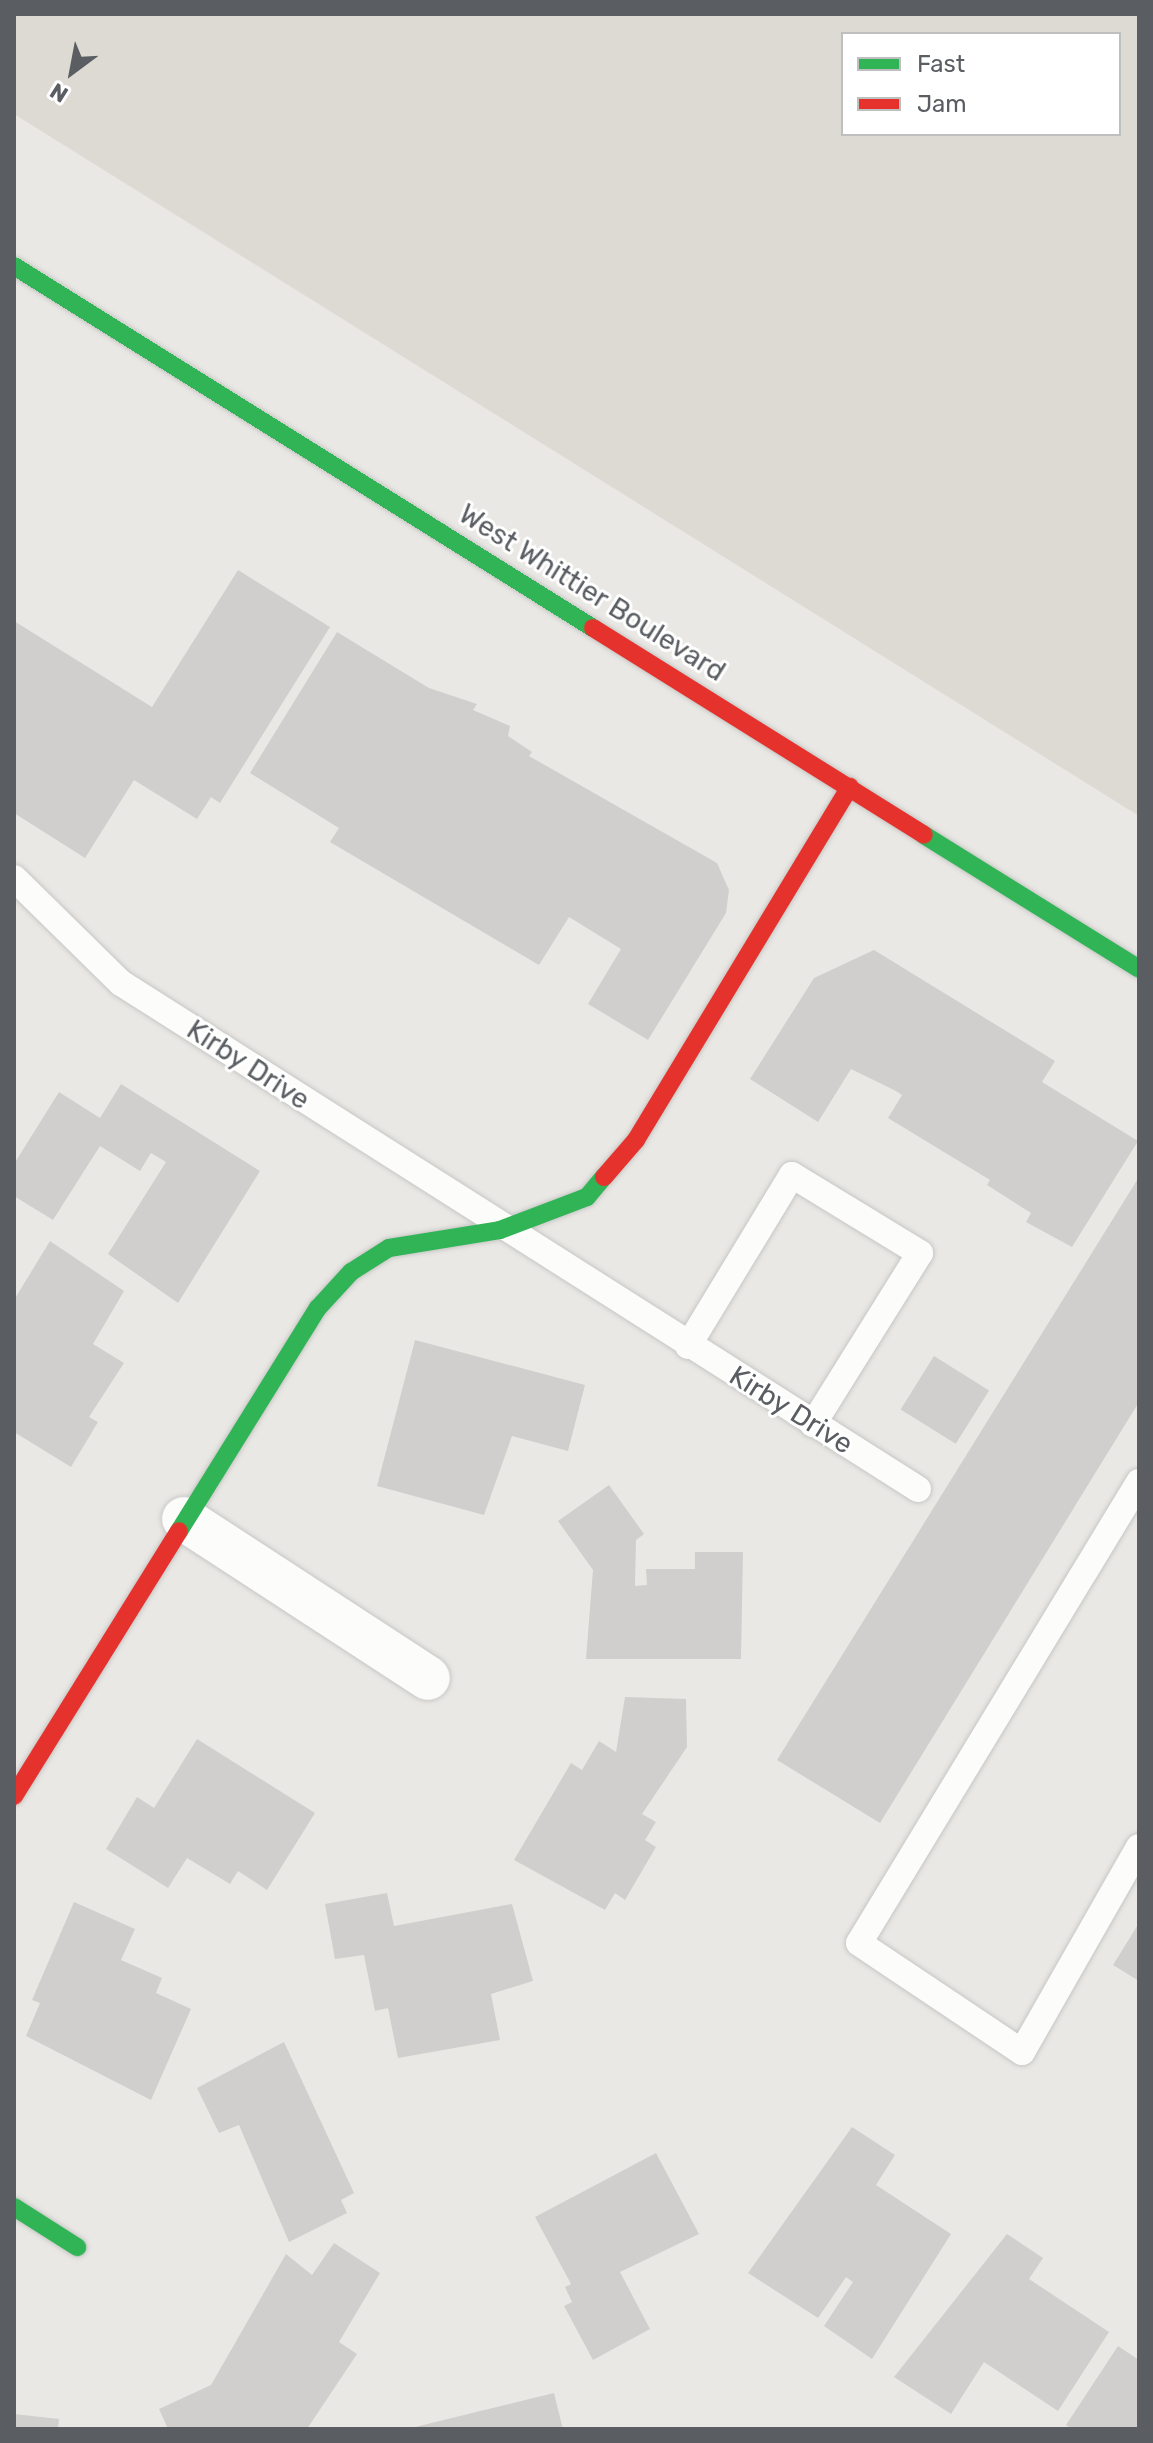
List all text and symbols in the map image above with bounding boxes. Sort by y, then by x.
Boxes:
north arrow [32,32,112,112]
legend [841,32,1121,136]
text: Fast [917,50,965,78]
text: N [45,77,73,108]
text: Jam [917,90,967,118]
street label: West Whittier Boulevard [452,497,732,689]
street label: Kirby Drive [180,1013,316,1117]
street label: Kirby Drive [723,1359,859,1461]

